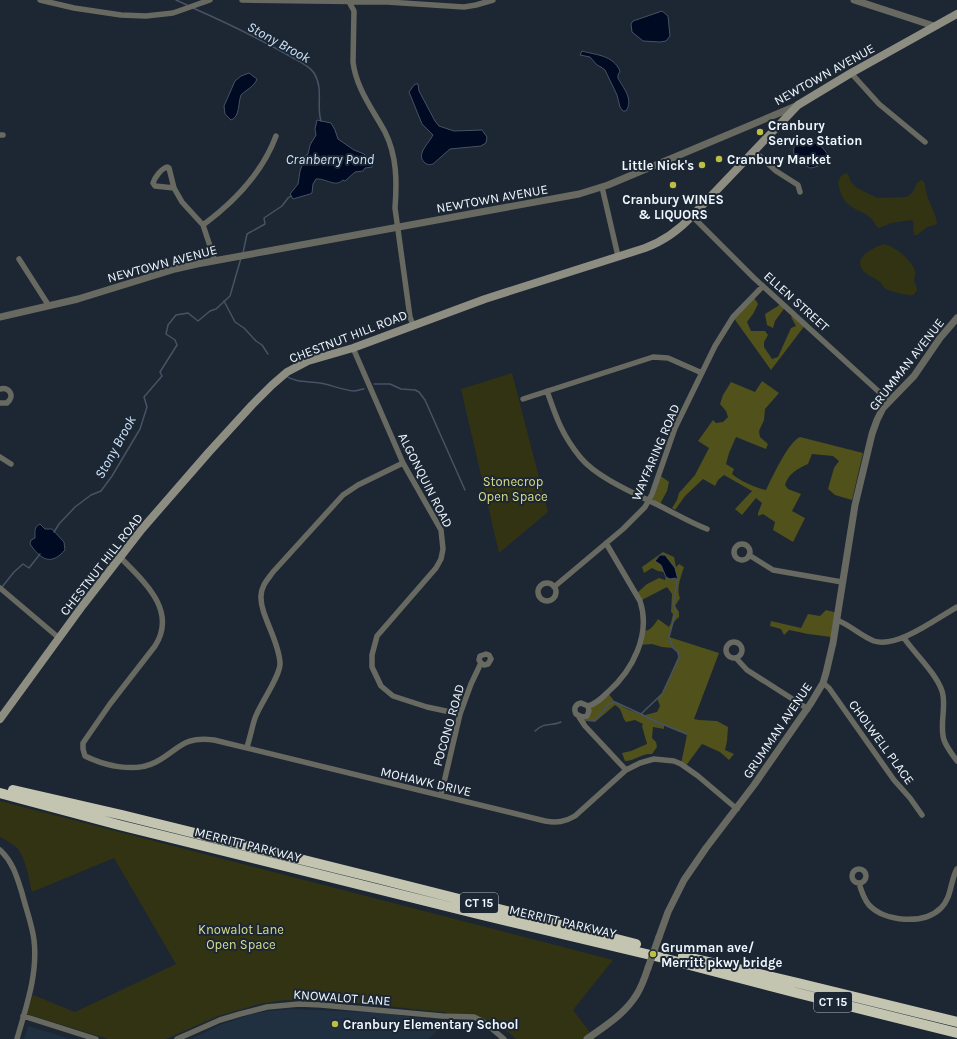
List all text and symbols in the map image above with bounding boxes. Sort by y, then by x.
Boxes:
water label: Stony Brook [244,18,314,67]
street label: NEWTOWN AVENUE [771,41,877,108]
place label: Cranbury Service Station [768,118,862,148]
marker: Cranbury Service Station [755,127,765,137]
water label: Cranberry Pond [286,151,375,168]
place label: Cranbury Market [727,152,831,167]
marker: Cranbury Market [714,154,724,164]
place label: Little Nick's [622,158,694,173]
marker: Little Nick's [697,160,707,170]
marker: Cranbury WINES & LIQUORS [668,180,678,190]
street label: NEWTOWN AVENUE [435,181,549,216]
place label: Cranbury WINES & LIQUORS [622,192,724,222]
street label: NEWTOWN AVENUE [106,242,219,285]
street label: ELLEN STREET [761,268,833,335]
street label: CHESTNUT HILL ROAD [287,307,409,366]
street label: GRUMMAN AVENUE [866,315,947,413]
street label: WAYFARING ROAD [628,402,683,503]
water label: Stony Brook [91,412,140,482]
street label: ALGONQUIN ROAD [395,430,456,530]
park label: Stonecrop Open Space [478,474,548,504]
street label: CHESTNUT HILL ROAD [57,510,146,618]
street label: GRUMMAN AVENUE [740,679,815,781]
street label: POCONO ROAD [430,682,467,768]
street label: CHOLWELL PLACE [846,697,917,787]
street label: MOHAWK DRIVE [379,764,473,799]
street label: MERRITT PARKWAY [193,824,303,865]
road number: CT 15 [460,893,498,913]
street label: MERRITT PARKWAY [508,902,618,941]
park label: Knowalot Lane Open Space [198,922,284,952]
place label: Grumman ave/ Merritt pkwy bridge [661,940,782,970]
marker: Grumman ave/ Merritt pkwy bridge [648,949,658,959]
street label: KNOWALOT LANE [293,987,391,1008]
road number: CT 15 [814,992,852,1012]
place label: Cranbury Elementary School [343,1017,519,1032]
marker: Cranbury Elementary School [330,1019,340,1029]

